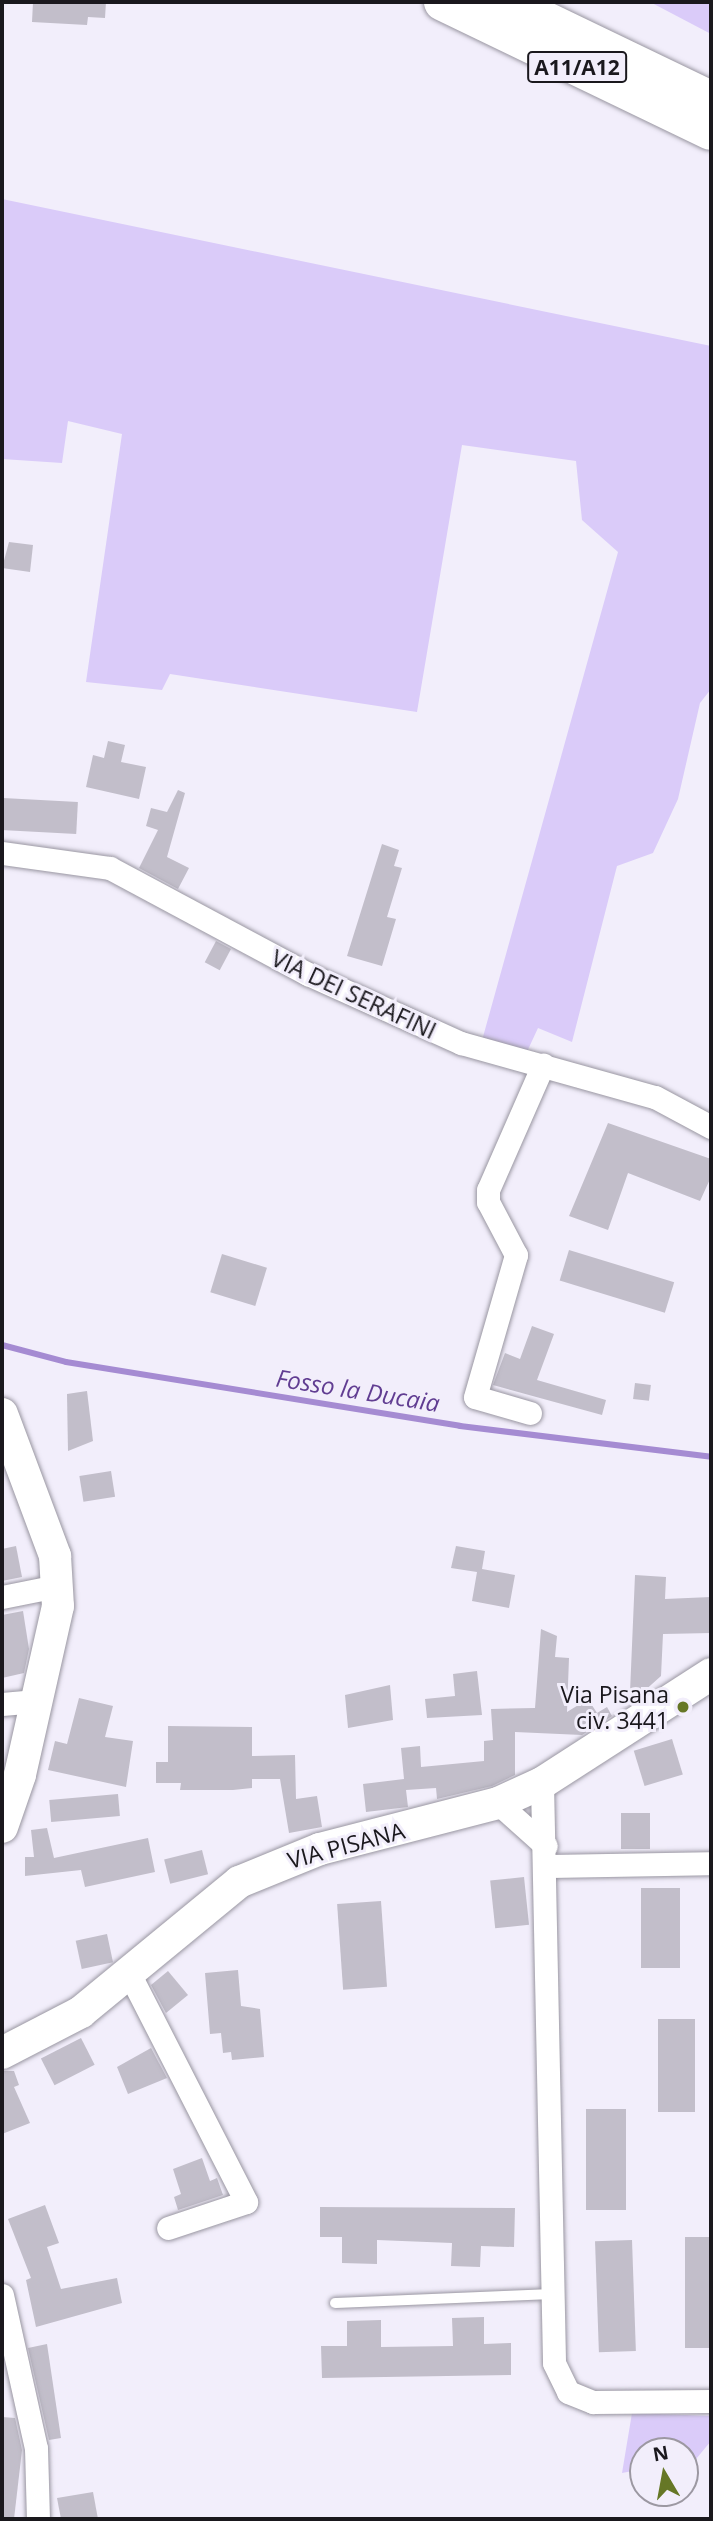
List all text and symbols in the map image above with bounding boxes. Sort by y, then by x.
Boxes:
road number: A11/A12 [526,50,628,84]
street label: VIA DEI SERAFINI [267,944,441,1044]
water label: Fosso la Ducaia [274,1363,442,1417]
place label: Via Pisana civ. 3441 [560,1680,669,1734]
marker: Via Pisana civ. 3441 [675,1699,691,1715]
street label: VIA PISANA [285,1816,407,1874]
north arrow [629,2437,699,2507]
text: N [651,2439,671,2467]

